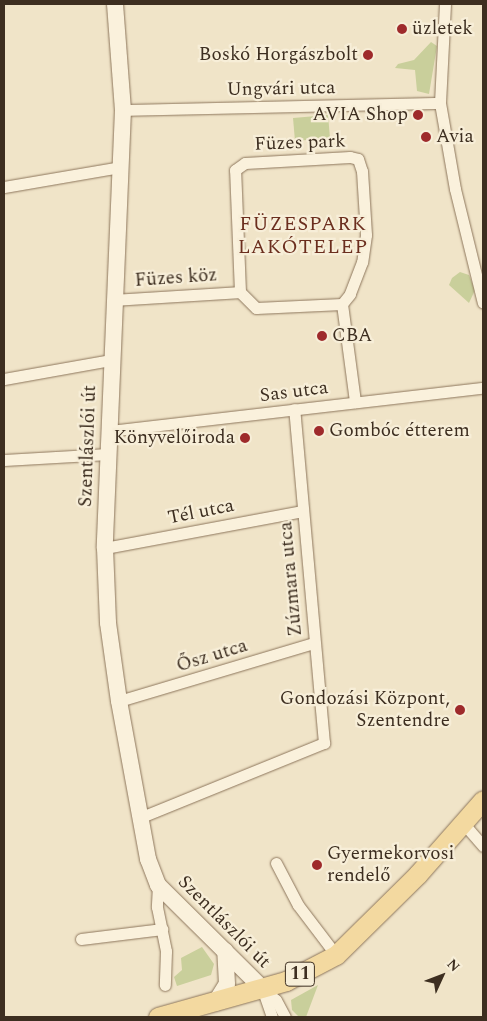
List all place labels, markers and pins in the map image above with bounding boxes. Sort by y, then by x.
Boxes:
place label: üzletek [412,18,473,40]
marker: üzletek [396,23,408,35]
place label: Boskó Horgászbolt [199,44,358,66]
marker: Boskó Horgászbolt [362,49,374,61]
place label: AVIA Shop [313,104,408,126]
marker: AVIA Shop [412,109,424,121]
place label: Avia [436,126,474,148]
marker: Avia [420,131,432,143]
place label: CBA [332,325,372,347]
marker: CBA [316,330,328,342]
place label: Gombóc étterem [329,420,470,442]
marker: Gombóc étterem [313,425,325,437]
place label: Könyvelőiroda [114,427,235,449]
marker: Könyvelőiroda [239,432,251,444]
place label: Gondozási Központ, Szentendre [280,688,450,732]
marker: Gondozási Központ, Szentendre [454,704,466,716]
place label: Gyermekorvosi rendelő [327,843,455,887]
marker: Gyermekorvosi rendelő [311,859,323,871]

